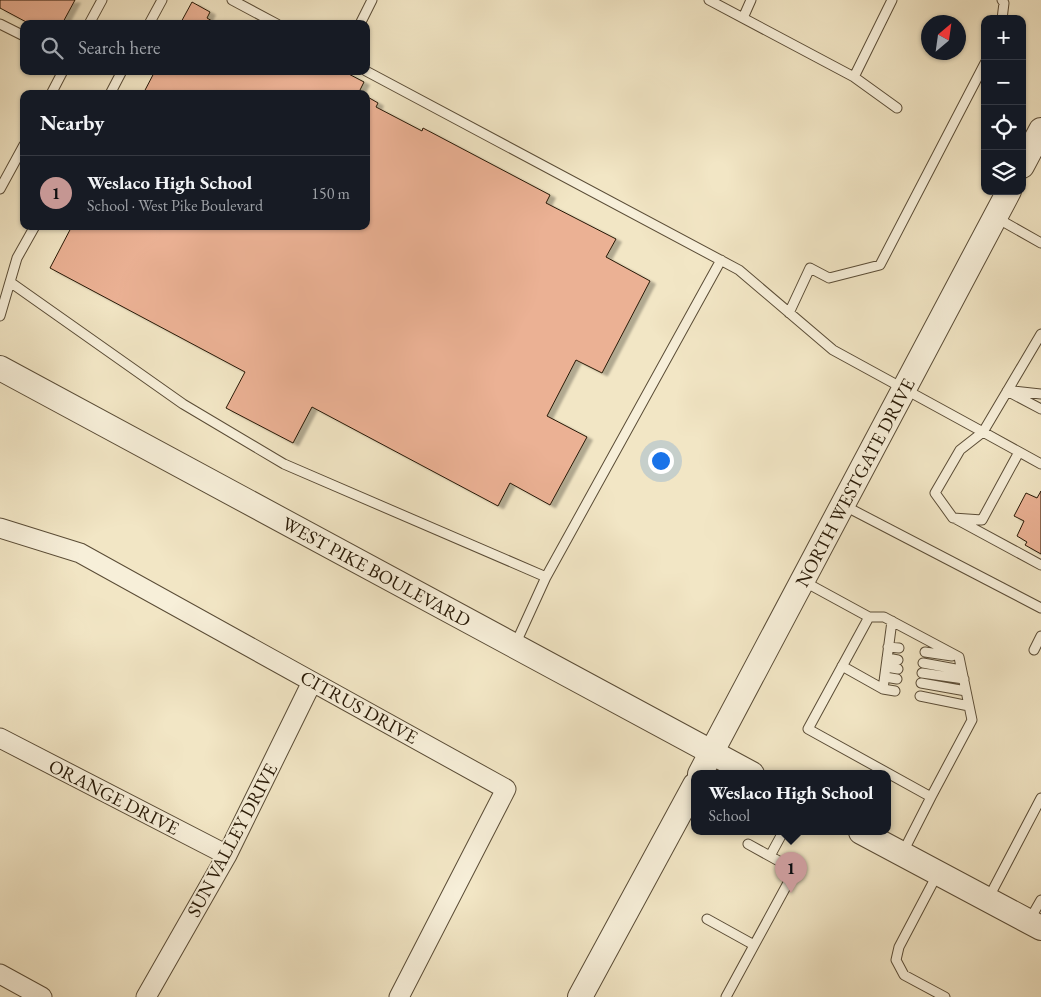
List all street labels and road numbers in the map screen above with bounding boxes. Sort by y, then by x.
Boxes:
street label: NORTH WESTGATE DRIVE [789,373,920,591]
street label: WEST PIKE BOULEVARD [278,510,475,632]
street label: CITRUS DRIVE [296,664,422,750]
street label: ORANGE DRIVE [45,753,184,841]
street label: SUN VALLEY DRIVE [181,759,283,921]

